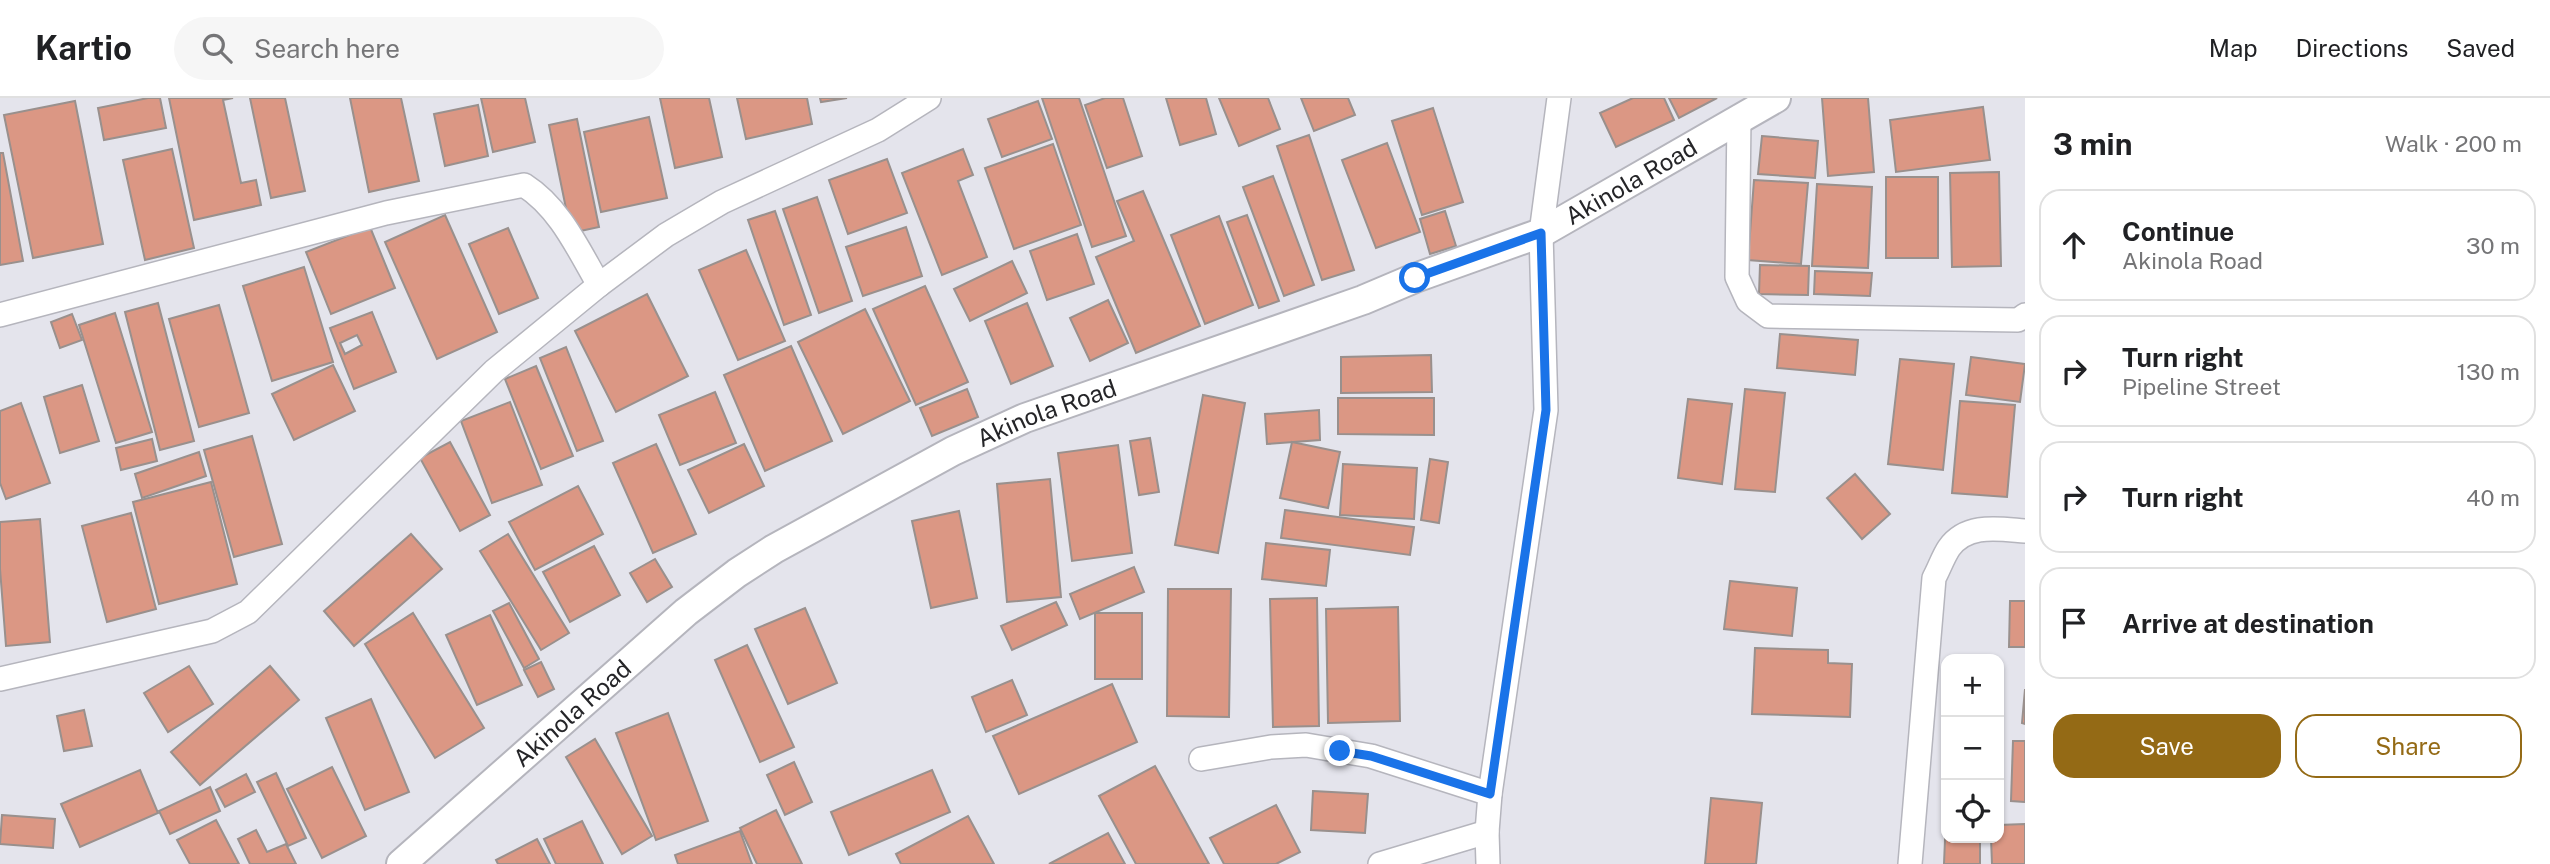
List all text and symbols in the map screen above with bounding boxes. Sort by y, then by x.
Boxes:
search box [174,17,664,80]
text: Kartio [35,29,132,67]
icon: search [198,29,236,67]
text: Search here [254,33,400,64]
text: Map [2209,34,2258,62]
text: Directions [2296,34,2408,62]
text: Saved [2446,34,2515,62]
text: 3 min [2053,126,2132,162]
text: Walk · 200 m [2385,130,2522,157]
street label: Akinola Road [1560,133,1702,230]
text: Continue [2122,216,2234,247]
icon: ahead [2055,226,2093,264]
text: 30 m [2466,232,2520,259]
text: Akinola Road [2122,247,2263,274]
route start [1399,262,1430,293]
text: Turn right [2122,342,2244,373]
icon: right [2055,352,2093,390]
text: 130 m [2457,358,2520,385]
street label: Akinola Road [972,373,1120,452]
text: Pipeline Street [2122,373,2281,400]
icon: right [2055,478,2093,516]
text: Turn right [2122,482,2244,513]
text: 40 m [2466,484,2520,511]
icon: arrive [2055,604,2093,642]
text: Arrive at destination [2122,608,2374,639]
street label: Akinola Road [507,654,636,772]
map controls [1941,654,2004,843]
button: + [1941,654,2004,717]
button: Save [2053,714,2281,778]
button: Share [2295,714,2522,778]
button: − [1941,717,2004,780]
route end [1324,735,1355,766]
button: locate [1941,780,2004,843]

